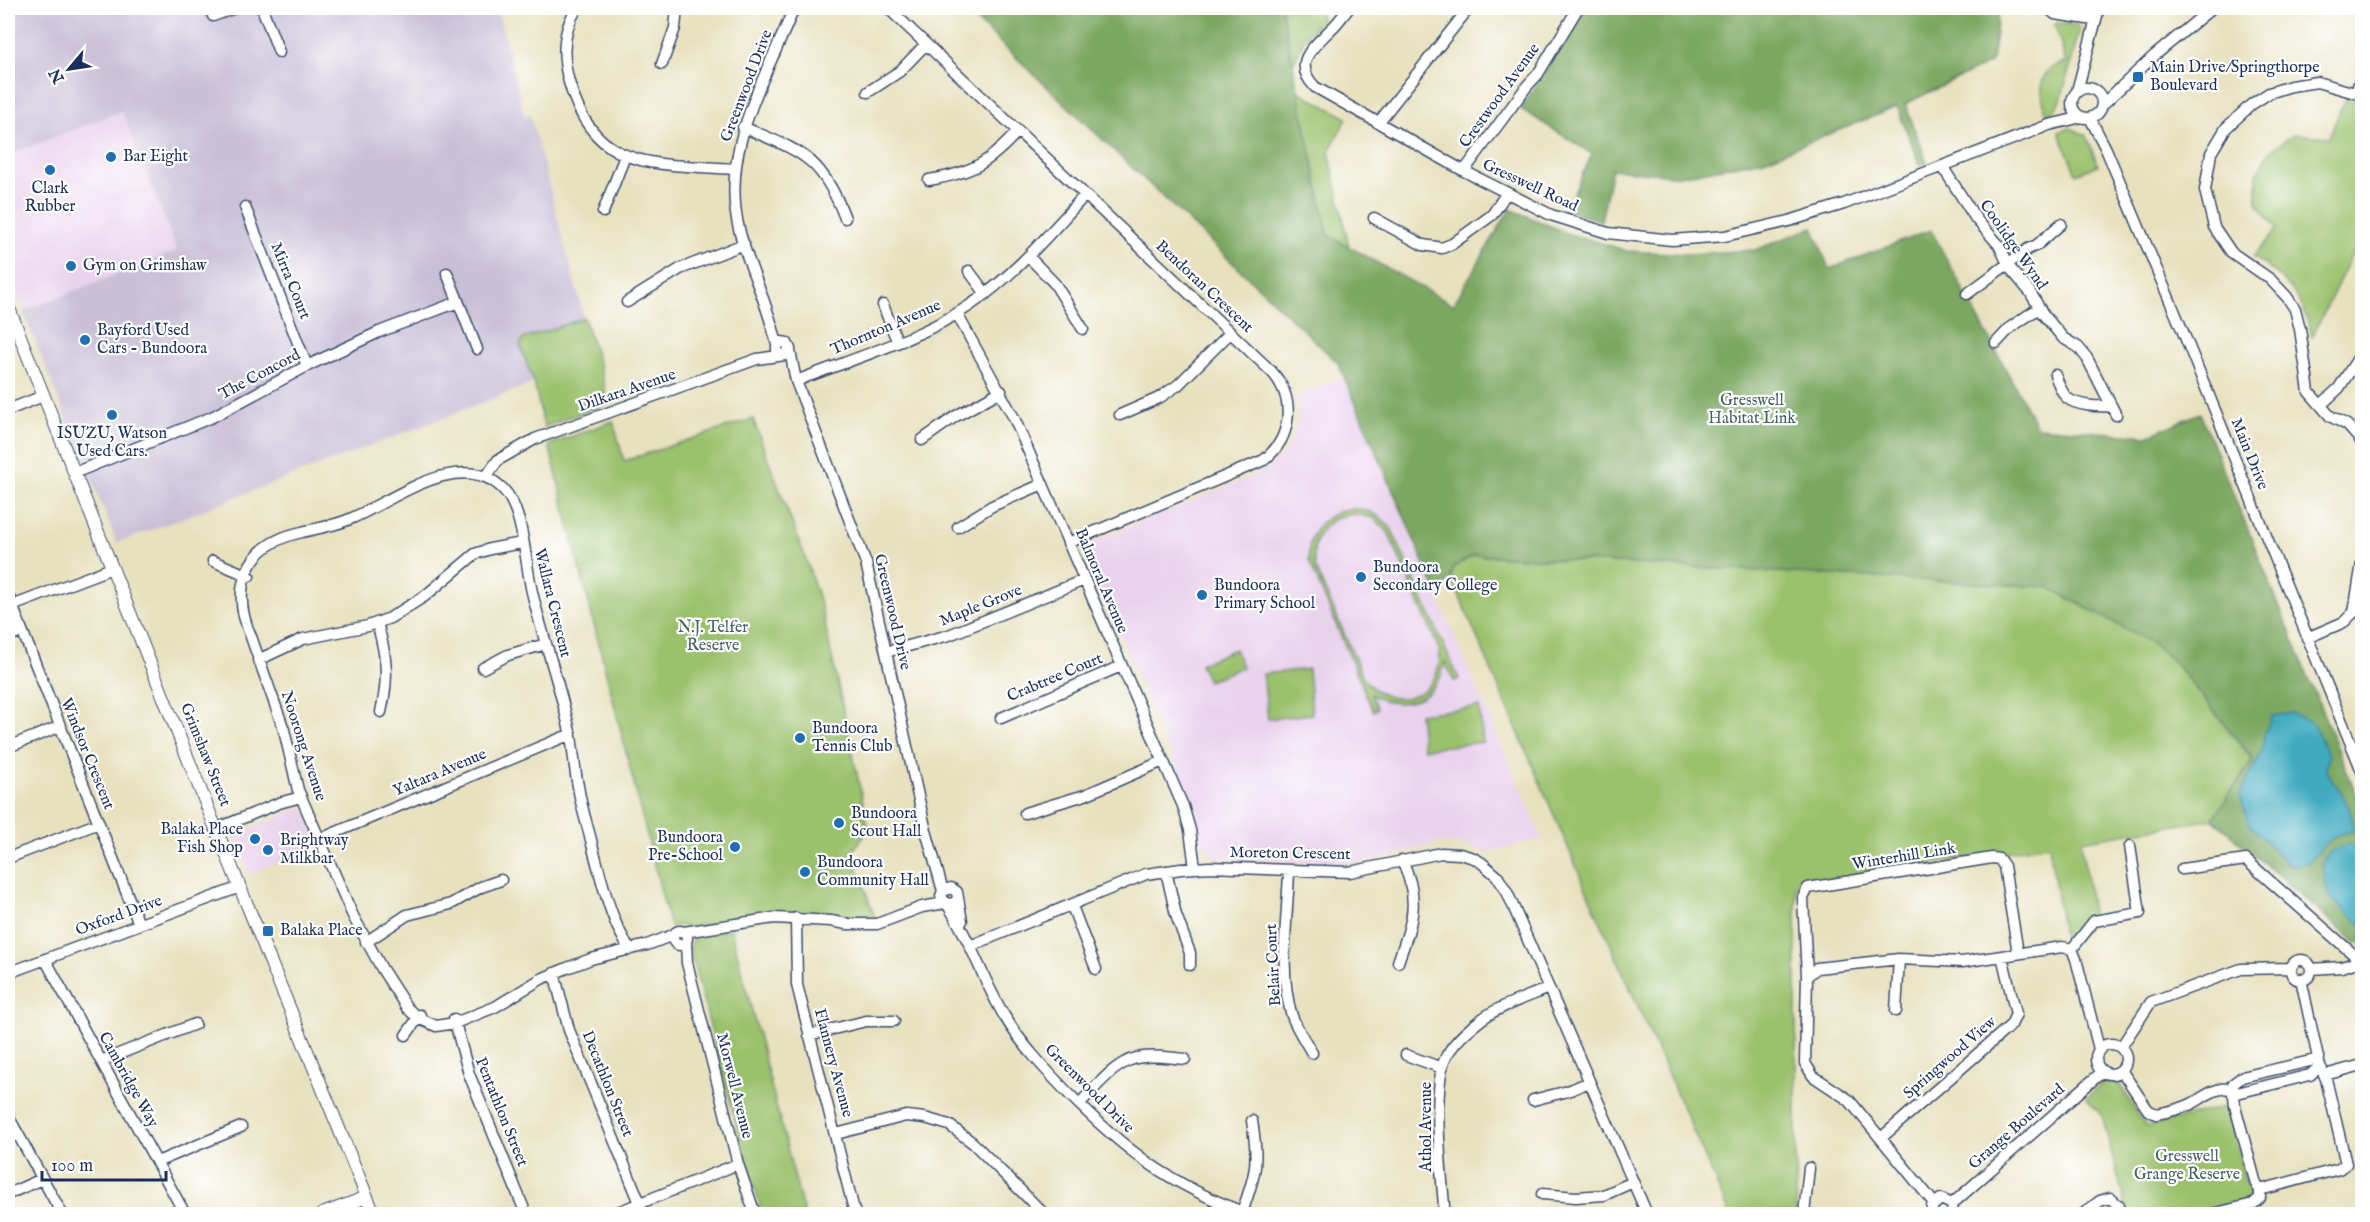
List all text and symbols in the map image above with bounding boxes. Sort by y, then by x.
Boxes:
street label: Greenwood Drive [716,27,778,145]
north arrow [39,39,99,99]
street label: Crestwood Avenue [1455,40,1545,152]
place label: Main Drive/Springthorpe Boulevard [2150,58,2320,96]
text: N [45,64,70,87]
marker: Main Drive/Springthorpe Boulevard [2131,70,2145,84]
place label: Bar Eight [123,147,188,167]
marker: Bar Eight [104,150,118,164]
street label: Gresswell Road [1479,155,1582,217]
marker: Clark Rubber [43,163,57,177]
place label: Clark Rubber [25,179,75,217]
street label: Coolidge Wynd [1975,196,2052,294]
street label: Bendoran Crescent [1151,236,1258,338]
street label: Mirra Court [266,240,315,323]
place label: Gym on Grimshaw [83,256,207,276]
marker: Gym on Grimshaw [64,259,78,273]
street label: Thornton Avenue [828,296,944,360]
place label: Bayford Used Cars - Bundoora [97,321,207,359]
marker: Bayford Used Cars - Bundoora [78,333,92,347]
street label: The Concord [216,345,305,405]
street label: Dilkara Avenue [575,365,679,417]
park label: Gresswell Habitat Link [1708,391,1796,429]
marker: ISUZU, Watson Used Cars. [105,408,119,422]
street label: Main Drive [2226,415,2272,493]
place label: ISUZU, Watson Used Cars. [57,424,167,462]
street label: Balmoral Avenue [1070,525,1132,637]
street label: Wallara Crescent [529,546,575,660]
street label: Greenwood Drive [869,552,915,672]
place label: Bundoora Secondary College [1373,558,1497,596]
marker: Bundoora Secondary College [1354,570,1368,584]
place label: Bundoora Primary School [1214,576,1316,614]
street label: Maple Grove [937,580,1025,632]
marker: Bundoora Primary School [1195,588,1209,602]
park label: N.J. Telfer Reserve [678,618,748,656]
street label: Crabtree Court [1004,649,1106,707]
street label: Noorong Avenue [276,688,330,804]
street label: Windsor Crescent [56,695,119,813]
street label: Grimshaw Street [175,700,235,810]
place label: Bundoora Tennis Club [812,719,893,757]
marker: Bundoora Tennis Club [793,731,807,745]
street label: Yaltara Avenue [390,744,490,802]
place label: Bundoora Scout Hall [851,804,922,842]
marker: Bundoora Scout Hall [832,816,846,830]
place label: Balaka Place Fish Shop [160,820,243,858]
place label: Bundoora Pre-School [648,828,724,866]
place label: Brightway Milkbar [280,831,349,869]
marker: Balaka Place Fish Shop [248,832,262,846]
street label: Winterhill Link [1851,839,1958,875]
marker: Bundoora Pre-School [728,840,742,854]
marker: Brightway Milkbar [261,843,275,857]
street label: Moreton Crescent [1229,843,1351,865]
place label: Bundoora Community Hall [817,853,930,891]
marker: Bundoora Community Hall [798,865,812,879]
street label: Oxford Drive [73,891,165,941]
place label: Balaka Place [280,921,363,941]
street label: Belair Court [1262,923,1286,1007]
marker: Balaka Place [261,924,275,938]
street label: Flannery Avenue [809,1006,857,1120]
street label: Springwood View [1899,1012,2001,1104]
street label: Decathlon Street [577,1028,638,1140]
street label: Cambridge Way [94,1029,163,1131]
street label: Morwell Avenue [711,1031,757,1141]
street label: Greenwood Drive [1040,1040,1138,1138]
street label: Pentathlon Street [470,1055,532,1170]
street label: Grange Boulevard [1965,1079,2070,1174]
street label: Athol Avenue [1417,1082,1437,1173]
scale bar [42,1144,166,1182]
park label: Gresswell Grange Reserve [2134,1147,2240,1185]
text: 100 m [51,1155,93,1178]

